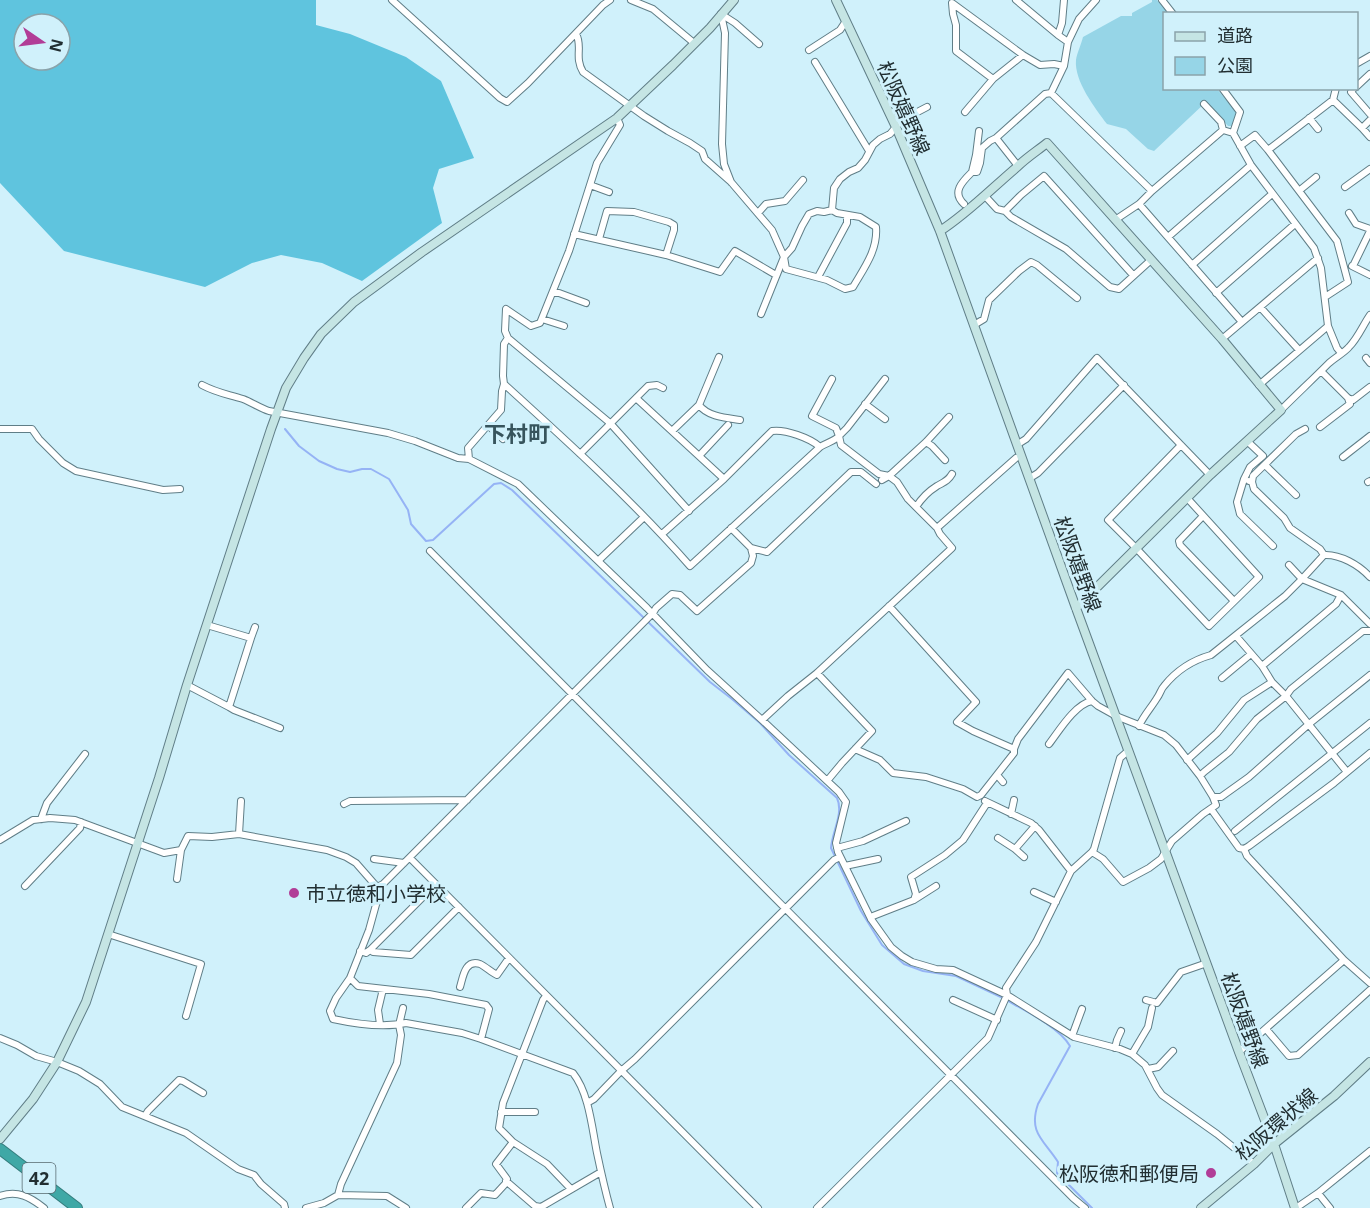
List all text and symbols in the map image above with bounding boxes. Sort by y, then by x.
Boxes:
north arrow [12,12,72,72]
legend [1163,12,1358,90]
text: 道路 [1217,23,1253,47]
text: N [44,37,69,55]
text: 公園 [1217,53,1253,77]
street label: 松阪嬉野線 [871,57,937,159]
district label: 下村町 [484,418,550,448]
street label: 松阪嬉野線 [1048,512,1108,616]
place label: 市立徳和小学校 [306,880,446,907]
marker: 市立徳和小学校 [287,886,301,900]
street label: 松阪嬉野線 [1215,968,1275,1072]
street label: 松阪環状線 [1229,1082,1323,1166]
place label: 松阪徳和郵便局 [1059,1160,1199,1187]
road number: 42 [22,1163,56,1193]
marker: 松阪徳和郵便局 [1204,1166,1218,1180]

